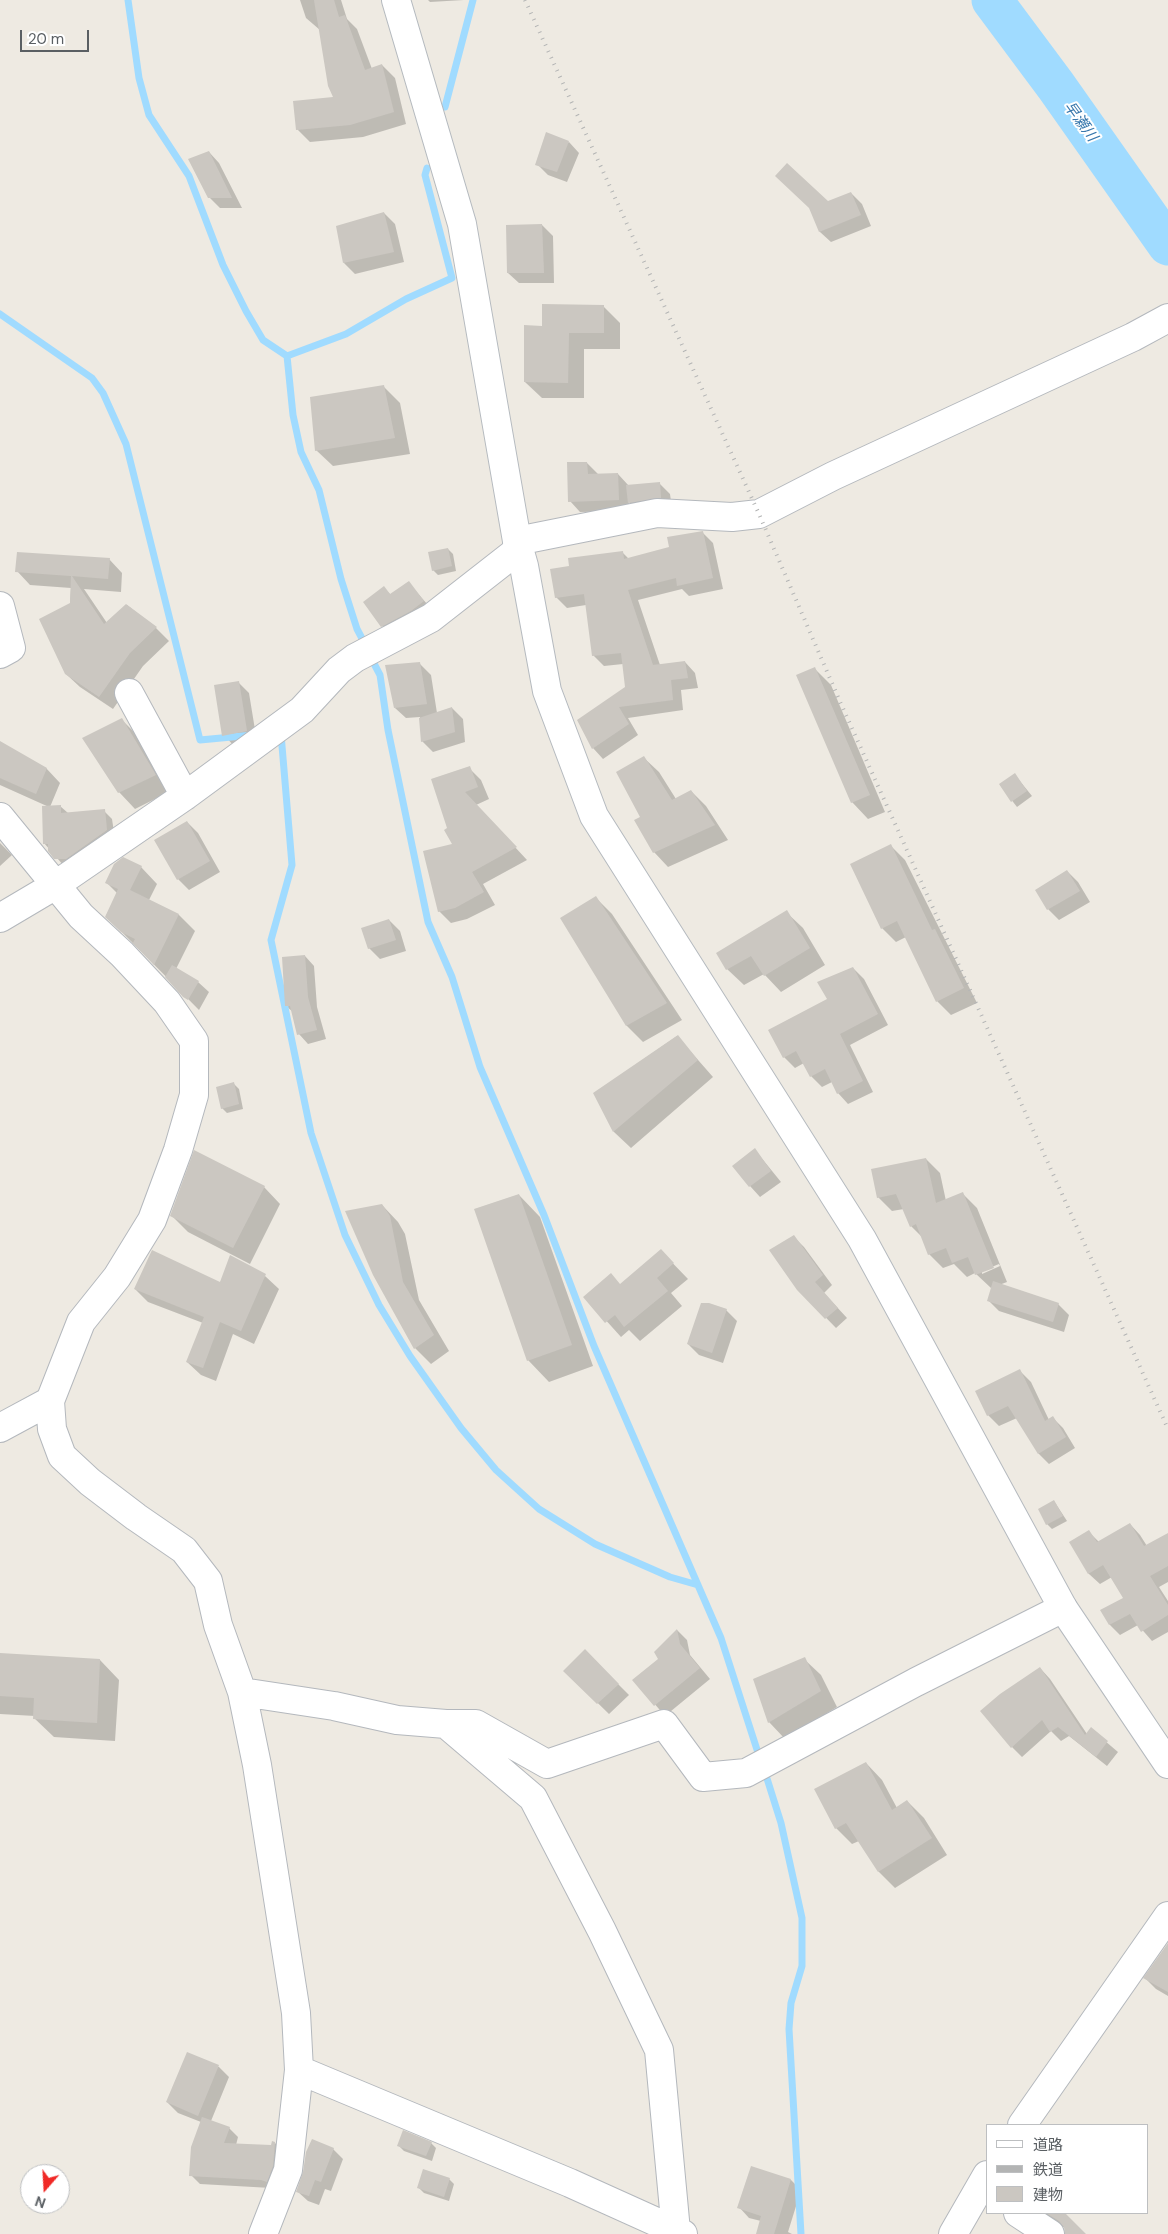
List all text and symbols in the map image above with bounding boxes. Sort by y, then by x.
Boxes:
scale bar [22,20,91,52]
text: 20 m [28,29,64,49]
water label: 早瀬川 [1059,99,1101,145]
legend [986,2124,1148,2214]
text: 道路 [1033,2135,1063,2155]
text: 鉄道 [1033,2160,1063,2180]
north arrow [20,2164,70,2214]
text: 建物 [1033,2185,1063,2205]
text: N [33,2192,48,2212]

